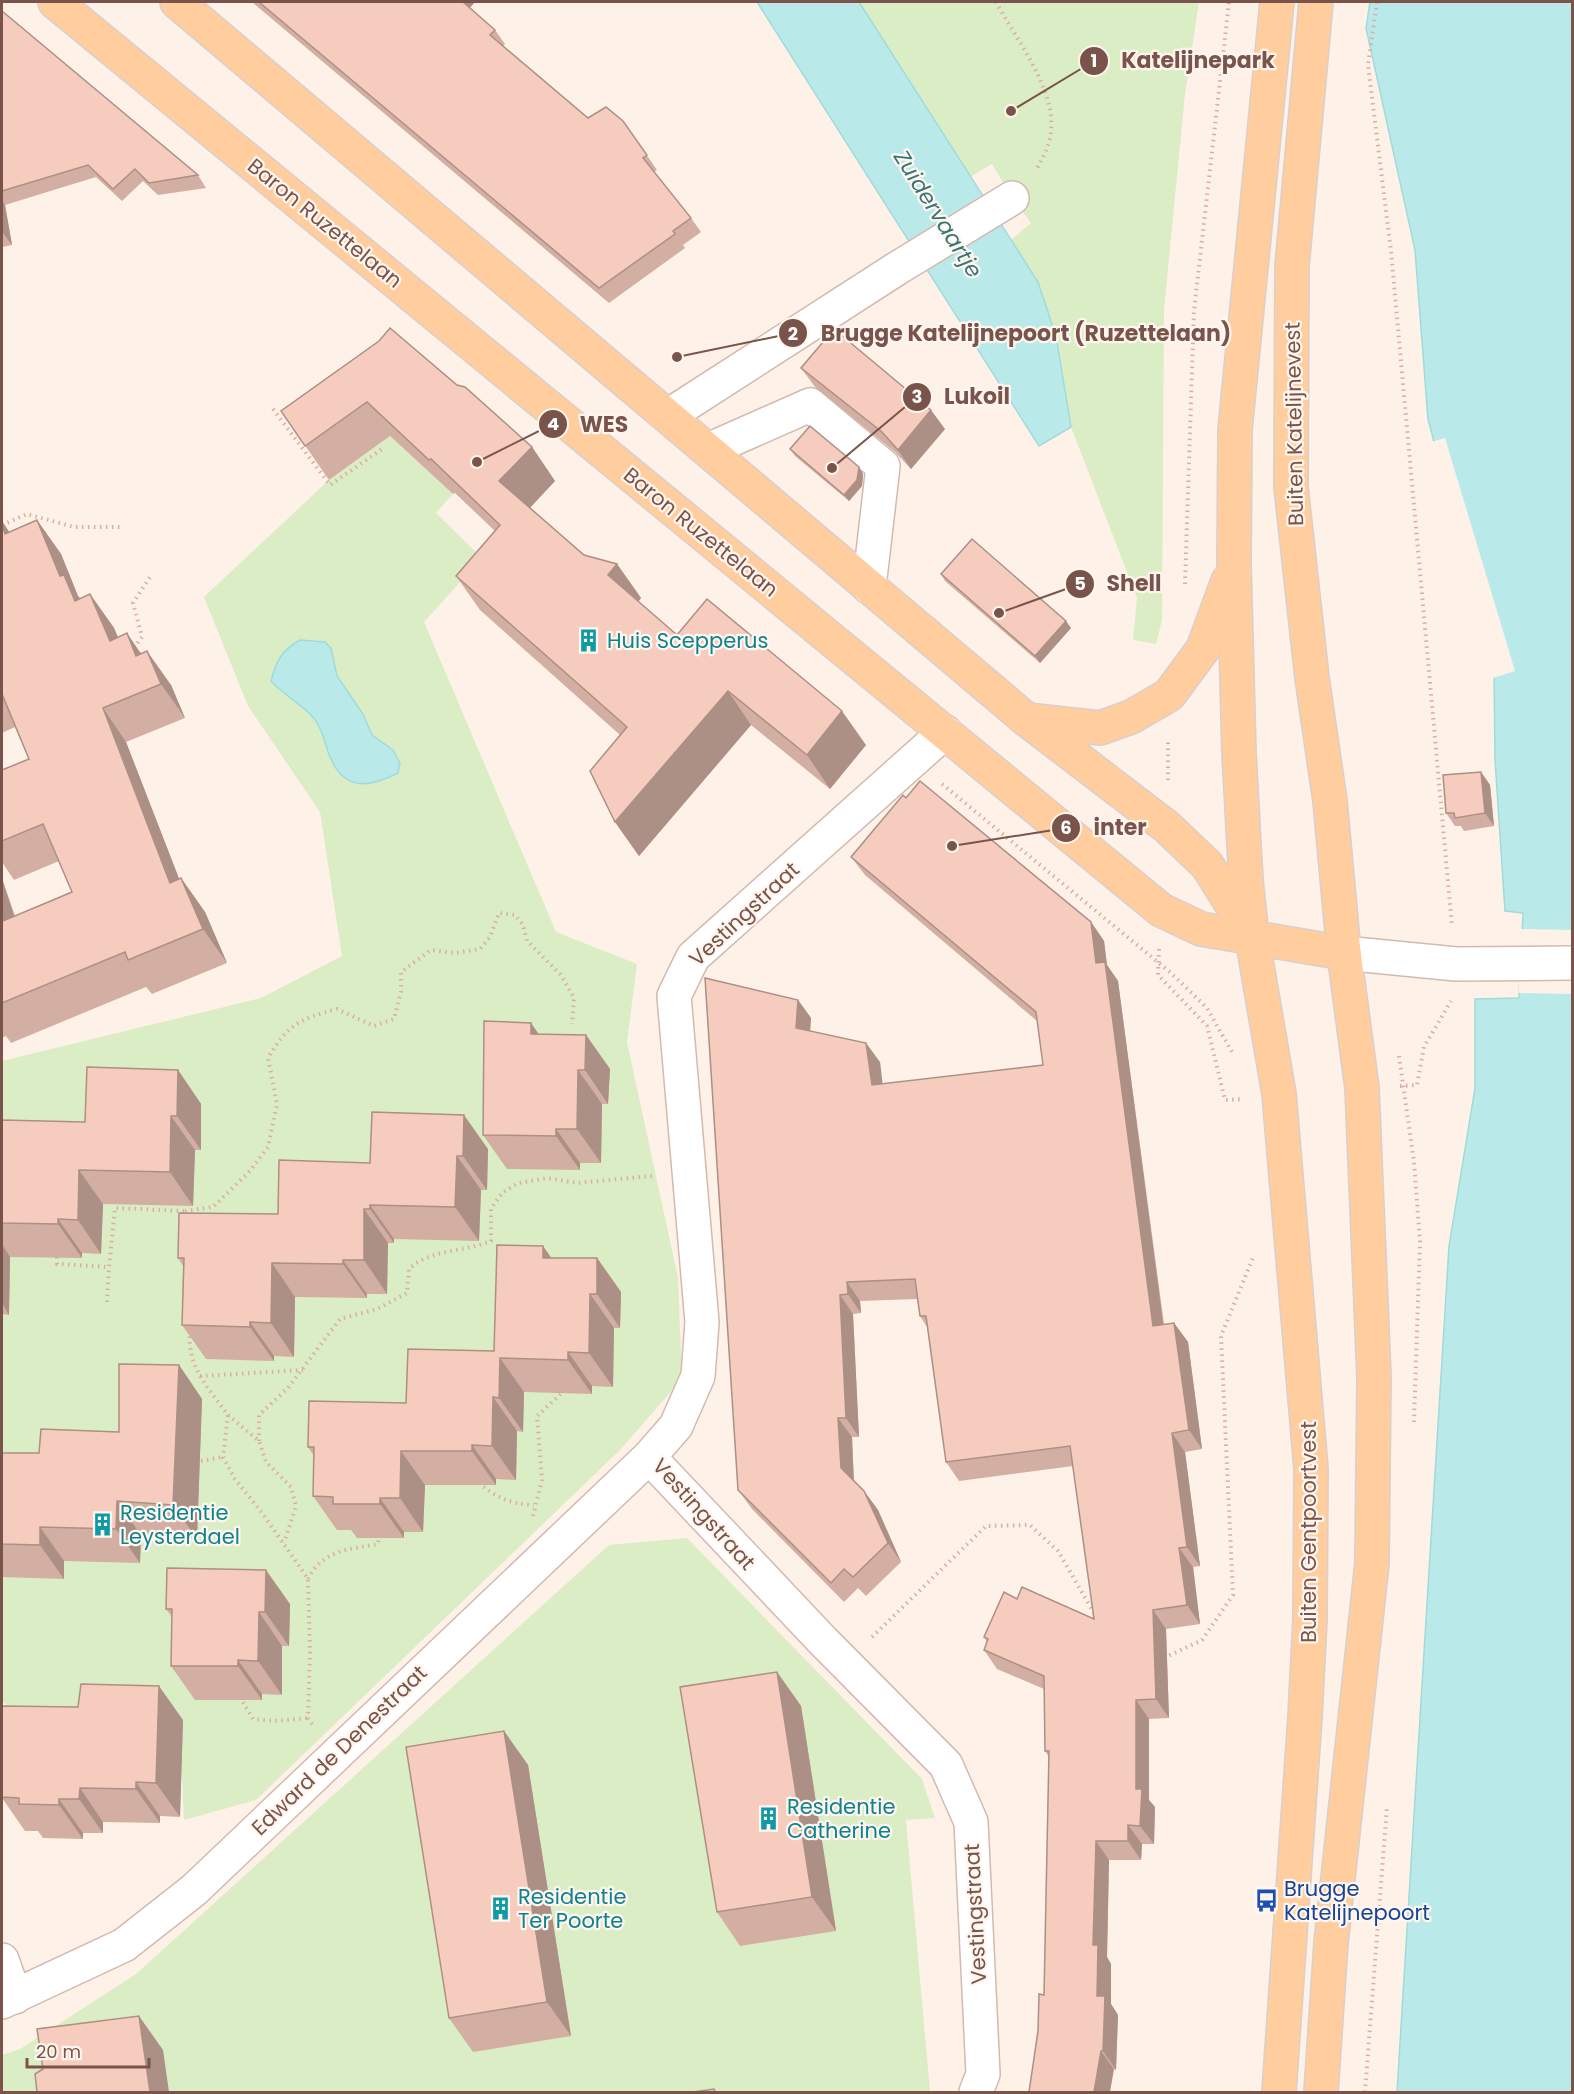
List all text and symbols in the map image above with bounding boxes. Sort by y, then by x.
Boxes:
callout: Katelijnepark [1079,41,1287,81]
text: Katelijnepark [1121,45,1275,76]
text: 1 [1091,48,1097,73]
water label: Zuidervaartje [886,143,990,284]
street label: Baron Ruzettelaan [241,151,409,295]
callout: Brugge Katelijnepoort (Ruzettelaan) [778,313,1243,353]
text: Brugge Katelijnepoort (Ruzettelaan) [821,318,1231,349]
text: 2 [788,321,798,346]
street label: Buiten Katelijnevest [1278,322,1310,526]
callout: Lukoil [902,377,1022,417]
text: Lukoil [944,381,1010,412]
text: 3 [912,384,922,409]
callout: WES [538,404,640,444]
text: WES [580,409,628,440]
text: 4 [547,411,559,436]
street label: Baron Ruzettelaan [617,460,785,604]
callout: Shell [1065,564,1174,604]
text: Shell [1107,568,1161,599]
text: 5 [1074,571,1086,596]
place label: Huis Scepperus [607,626,768,655]
building icon: Huis Scepperus [576,627,602,653]
callout: inter [1051,808,1158,848]
text: inter [1093,812,1147,843]
text: 6 [1060,815,1072,840]
street label: Vestingstraat [683,855,805,973]
street label: Buiten Gentpoortvest [1294,1421,1323,1643]
street label: Vestingstraat [646,1452,762,1576]
place label: Residentie Leysterdael [120,1498,240,1551]
building icon: Residentie Leysterdael [89,1511,115,1537]
street label: Edward de Denestraat [245,1658,433,1842]
place label: Residentie Catherine [787,1792,895,1845]
building icon: Residentie Catherine [756,1805,782,1831]
street label: Vestingstraat [957,1843,993,1985]
place label: Brugge Katelijnepoort [1284,1874,1430,1927]
place label: Residentie Ter Poorte [518,1882,626,1935]
bus stop icon: Brugge Katelijnepoort [1253,1887,1279,1913]
building icon: Residentie Ter Poorte [487,1895,513,1921]
scale bar [27,2031,148,2069]
text: 20 m [36,2039,81,2064]

